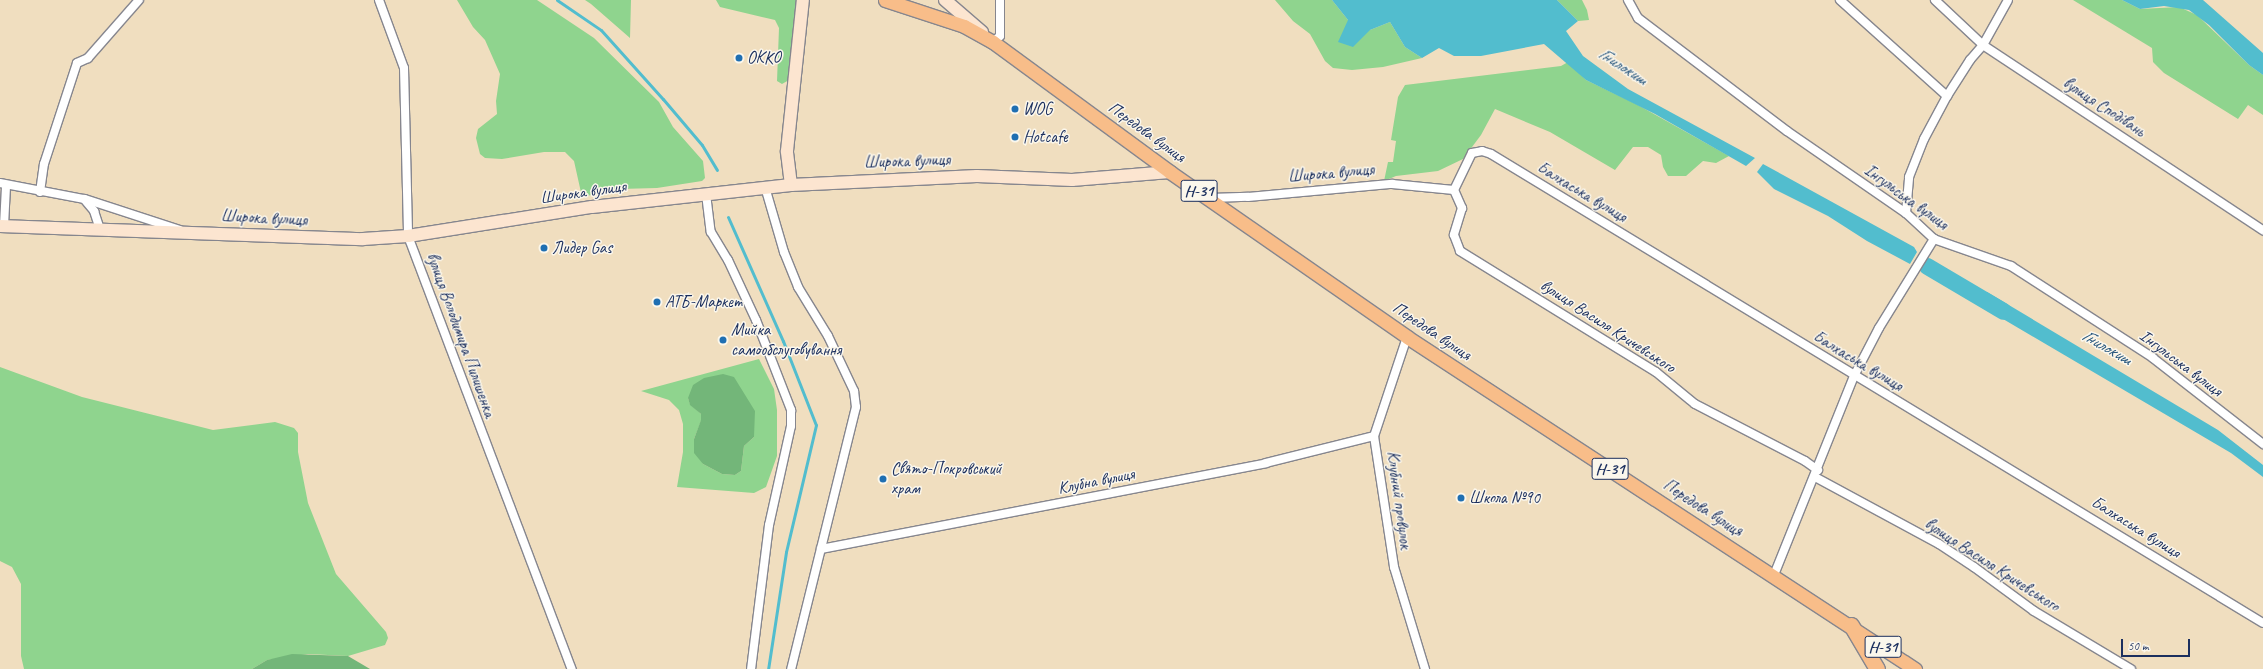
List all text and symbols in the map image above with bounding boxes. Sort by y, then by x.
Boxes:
water label: Гнилокиш [1595,42,1651,90]
place label: ОККО [747,48,781,68]
marker: ОККО [734,53,744,63]
street label: вулиця Сподівань [2059,73,2149,141]
street label: Передова вулиця [1104,97,1190,167]
place label: WOG [1023,99,1052,119]
marker: WOG [1010,104,1020,114]
place label: Hotcafe [1023,127,1067,147]
marker: Hotcafe [1010,132,1020,142]
street label: Широка вулиця [864,149,950,173]
street label: Балхаська вулиця [1534,157,1630,227]
street label: Широка вулиця [1287,159,1375,187]
street label: Інгульська вулиця [1860,159,1952,235]
street label: Широка вулиця [539,176,627,208]
road number: Н-31 [1180,177,1218,205]
street label: Широка вулиця [221,206,307,230]
place label: Лидер Gas [552,238,612,258]
marker: Лидер Gas [539,243,549,253]
street label: вулиця Володимира Пилишенка [421,249,501,421]
street label: вулиця Василя Кричевського [1537,275,1679,377]
place label: АТБ-Маркет [665,292,742,312]
marker: АТБ-Маркет [652,297,662,307]
street label: Передова вулиця [1388,297,1476,365]
place label: Мийка самообслуговування [731,320,841,360]
water label: Гнилокиш [2078,324,2136,370]
street label: Інгульська вулиця [2135,325,2227,401]
street label: Балхаська вулиця [1810,326,1906,396]
marker: Мийка самообслуговування [718,335,728,345]
street label: Клубний провулок [1382,450,1416,550]
road number: Н-31 [1591,455,1629,483]
place label: Свято-Покровський храм [891,459,1002,499]
street label: Клубна вулиця [1055,463,1137,499]
marker: Свято-Покровський храм [878,474,888,484]
street label: Передова вулиця [1659,474,1747,542]
place label: Школа №90 [1469,488,1540,508]
street label: Балхаська вулиця [2088,492,2184,562]
marker: Школа №90 [1456,493,1466,503]
street label: вулиця Василя Кричевського [1921,514,2063,616]
scale bar [2123,631,2192,657]
road number: Н-31 [1864,633,1902,661]
text: 50 m [2128,638,2148,654]

